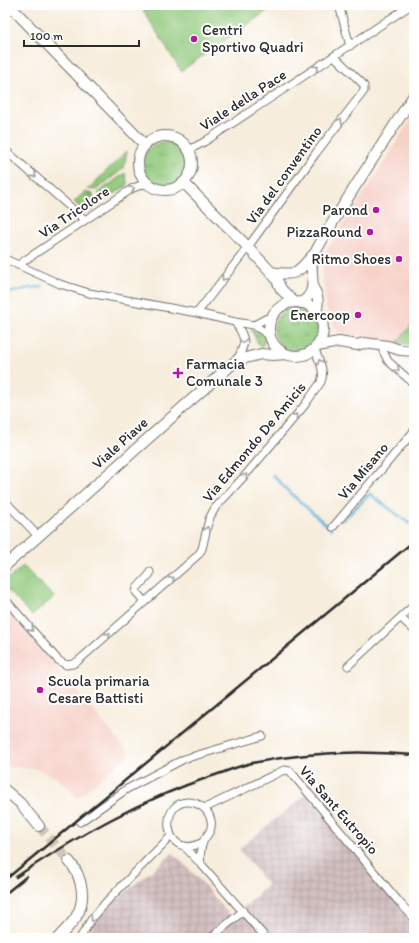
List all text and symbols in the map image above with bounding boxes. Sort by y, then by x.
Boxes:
place label: Centri Sportivo Quadri [202,21,303,56]
scale bar [24,22,139,48]
text: 100 m [30,29,63,43]
marker: Centri Sportivo Quadri [189,34,199,44]
street label: Viale della Pace [196,65,290,135]
one-way arrow [312,65,319,73]
one-way arrow [335,119,342,126]
street label: Via del conventino [242,122,326,228]
one-way arrow [30,171,37,178]
street label: Via Tricolore [35,182,113,242]
one-way arrow [128,187,135,194]
place label: Parond [322,201,368,219]
marker: Parond [371,205,381,215]
place label: PizzaRound [286,223,363,241]
marker: PizzaRound [365,227,375,237]
place label: Ritmo Shoes [312,250,391,268]
marker: Ritmo Shoes [394,254,404,264]
one-way arrow [222,273,229,280]
place label: Enercoop [290,306,350,324]
marker: Enercoop [353,310,363,320]
one-way arrow [239,338,247,344]
place label: Farmacia Comunale 3 [186,355,263,390]
one-way arrow [317,359,325,367]
one-way arrow [392,364,399,371]
marker: Farmacia Comunale 3 [173,368,183,378]
street label: Via Edmondo De Amicis [198,378,310,506]
street label: Viale Piave [88,413,152,473]
one-way arrow [290,414,297,421]
street label: Via Misano [334,439,392,503]
one-way arrow [240,473,248,481]
one-way arrow [202,526,210,532]
one-way arrow [167,576,175,583]
one-way arrow [26,624,33,631]
one-way arrow [103,633,110,640]
place label: Scuola primaria Cesare Battisti [48,672,150,707]
marker: Scuola primaria Cesare Battisti [35,685,45,695]
street label: Via Sant Eutropio [296,762,382,858]
one-way arrow [91,914,98,921]

